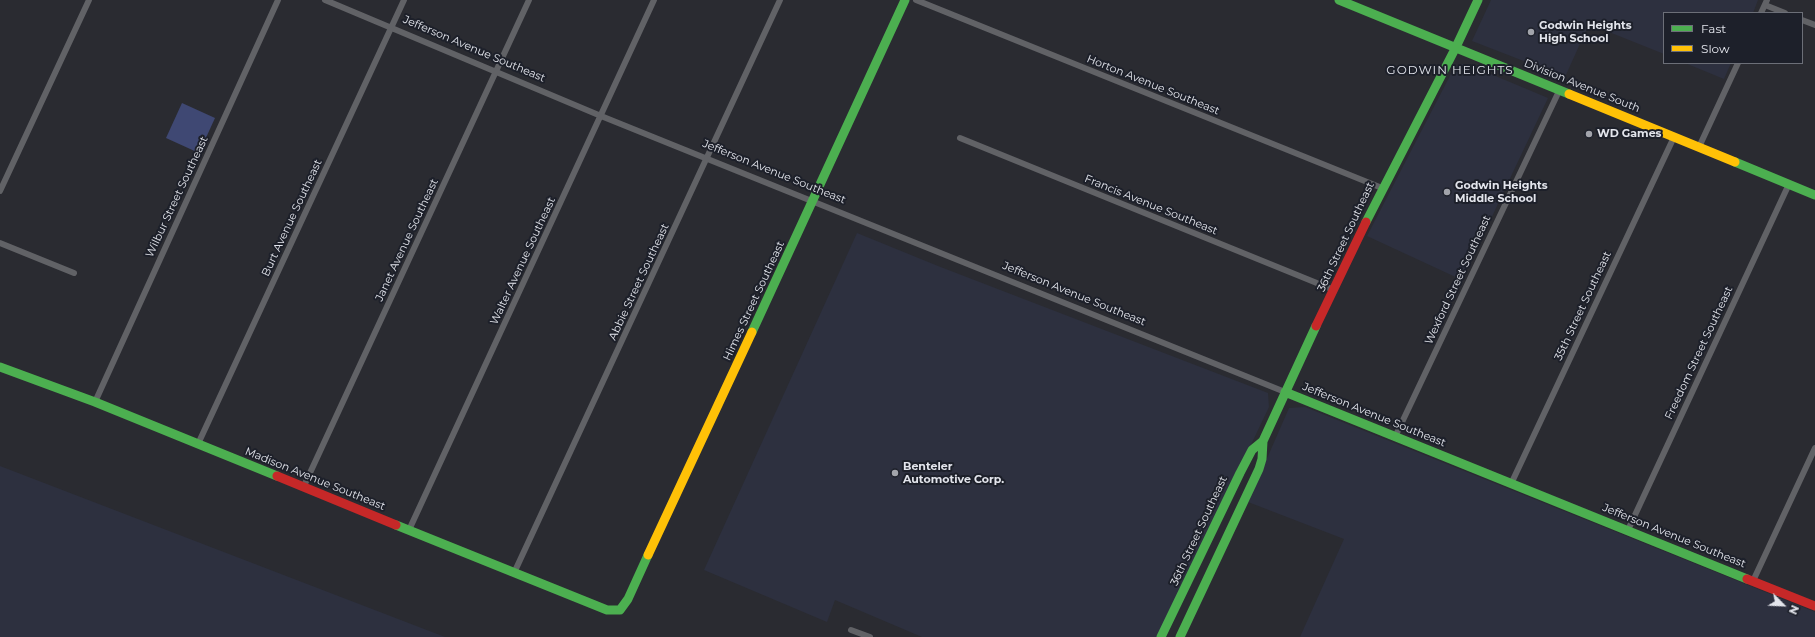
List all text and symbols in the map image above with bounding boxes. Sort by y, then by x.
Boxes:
legend [1663,12,1803,64]
street label: Jefferson Avenue Southeast [401,13,547,85]
place label: Godwin Heights High School [1539,19,1632,45]
text: Fast [1701,21,1726,36]
marker: Godwin Heights High School [1526,27,1536,37]
text: Slow [1701,41,1730,56]
street label: Horton Avenue Southeast [1085,52,1221,118]
street label: Division Avenue South [1522,57,1642,115]
district label: GODWIN HEIGHTS [1386,63,1514,77]
place label: WD Games [1597,127,1661,141]
marker: WD Games [1584,129,1594,139]
street label: Wilbur Street Southeast [143,134,211,260]
street label: Jefferson Avenue Southeast [700,137,848,207]
street label: Burt Avenue Southeast [259,157,325,279]
street label: Francis Avenue Southeast [1083,172,1219,238]
street label: Janet Avenue Southeast [373,177,441,303]
place label: Godwin Heights Middle School [1455,179,1548,205]
street label: 36th Street Southeast [1315,180,1377,294]
marker: Godwin Heights Middle School [1442,187,1452,197]
street label: Walter Avenue Southeast [488,195,558,327]
street label: Wexford Street Southeast [1422,213,1494,347]
street label: Abbie Street Southeast [606,222,672,342]
street label: Himes Street Southeast [720,239,788,363]
street label: 35th Street Southeast [1552,249,1614,363]
street label: Jefferson Avenue Southeast [1000,259,1148,329]
street label: Freedom Street Southeast [1662,284,1736,422]
street label: Jefferson Avenue Southeast [1300,380,1448,450]
street label: Madison Avenue Southeast [243,445,387,513]
place label: Benteler Automotive Corp. [903,460,1004,486]
marker: Benteler Automotive Corp. [890,468,900,478]
street label: 36th Street Southeast [1168,474,1230,588]
street label: Jefferson Avenue Southeast [1600,501,1748,571]
north arrow [1763,585,1803,625]
text: N [1786,603,1802,617]

